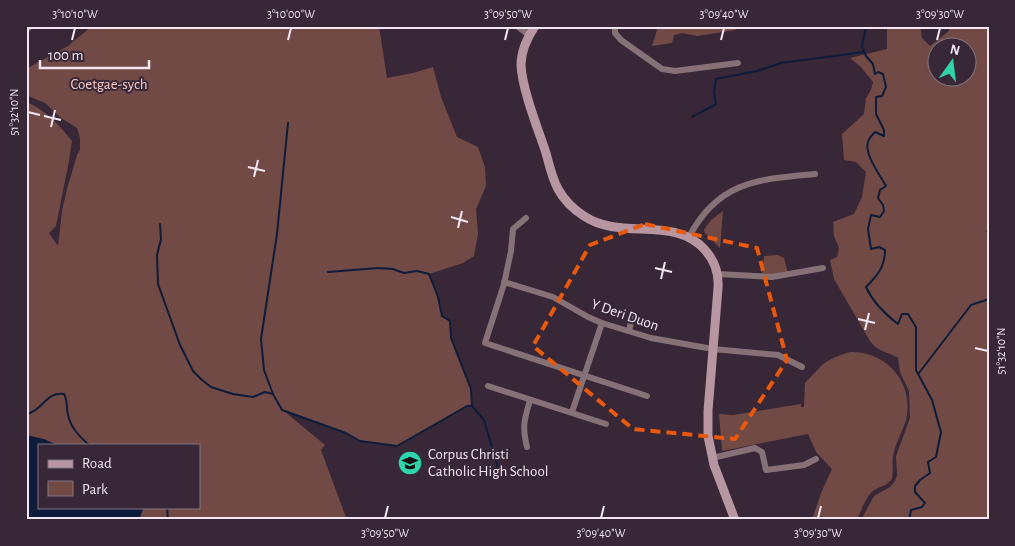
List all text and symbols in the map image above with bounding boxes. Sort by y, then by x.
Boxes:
text: 3°10'10"W [52,8,98,20]
text: 3°10'00"W [267,8,315,20]
text: 3°09'50"W [484,8,532,20]
text: 3°09'40"W [700,8,749,20]
text: 3°09'30"W [916,8,964,20]
scale bar [40,38,149,70]
north arrow [928,38,978,88]
text: N [948,42,961,58]
text: 100 m [48,48,83,63]
park label: Coetgae-sych [70,77,148,92]
text: 51°32'10"N [8,88,20,136]
street label: Y Deri Duon [589,296,661,334]
text: 51°32'10"N [995,327,1007,375]
legend [38,444,200,508]
place label: Corpus Christi Catholic High School [428,447,549,479]
school or university icon: Corpus Christi Catholic High School [397,450,423,476]
text: Road [82,456,112,471]
text: Park [82,482,108,497]
text: 3°09'50"W [361,527,409,539]
text: 3°09'40"W [577,527,626,539]
text: 3°09'30"W [794,527,842,539]

